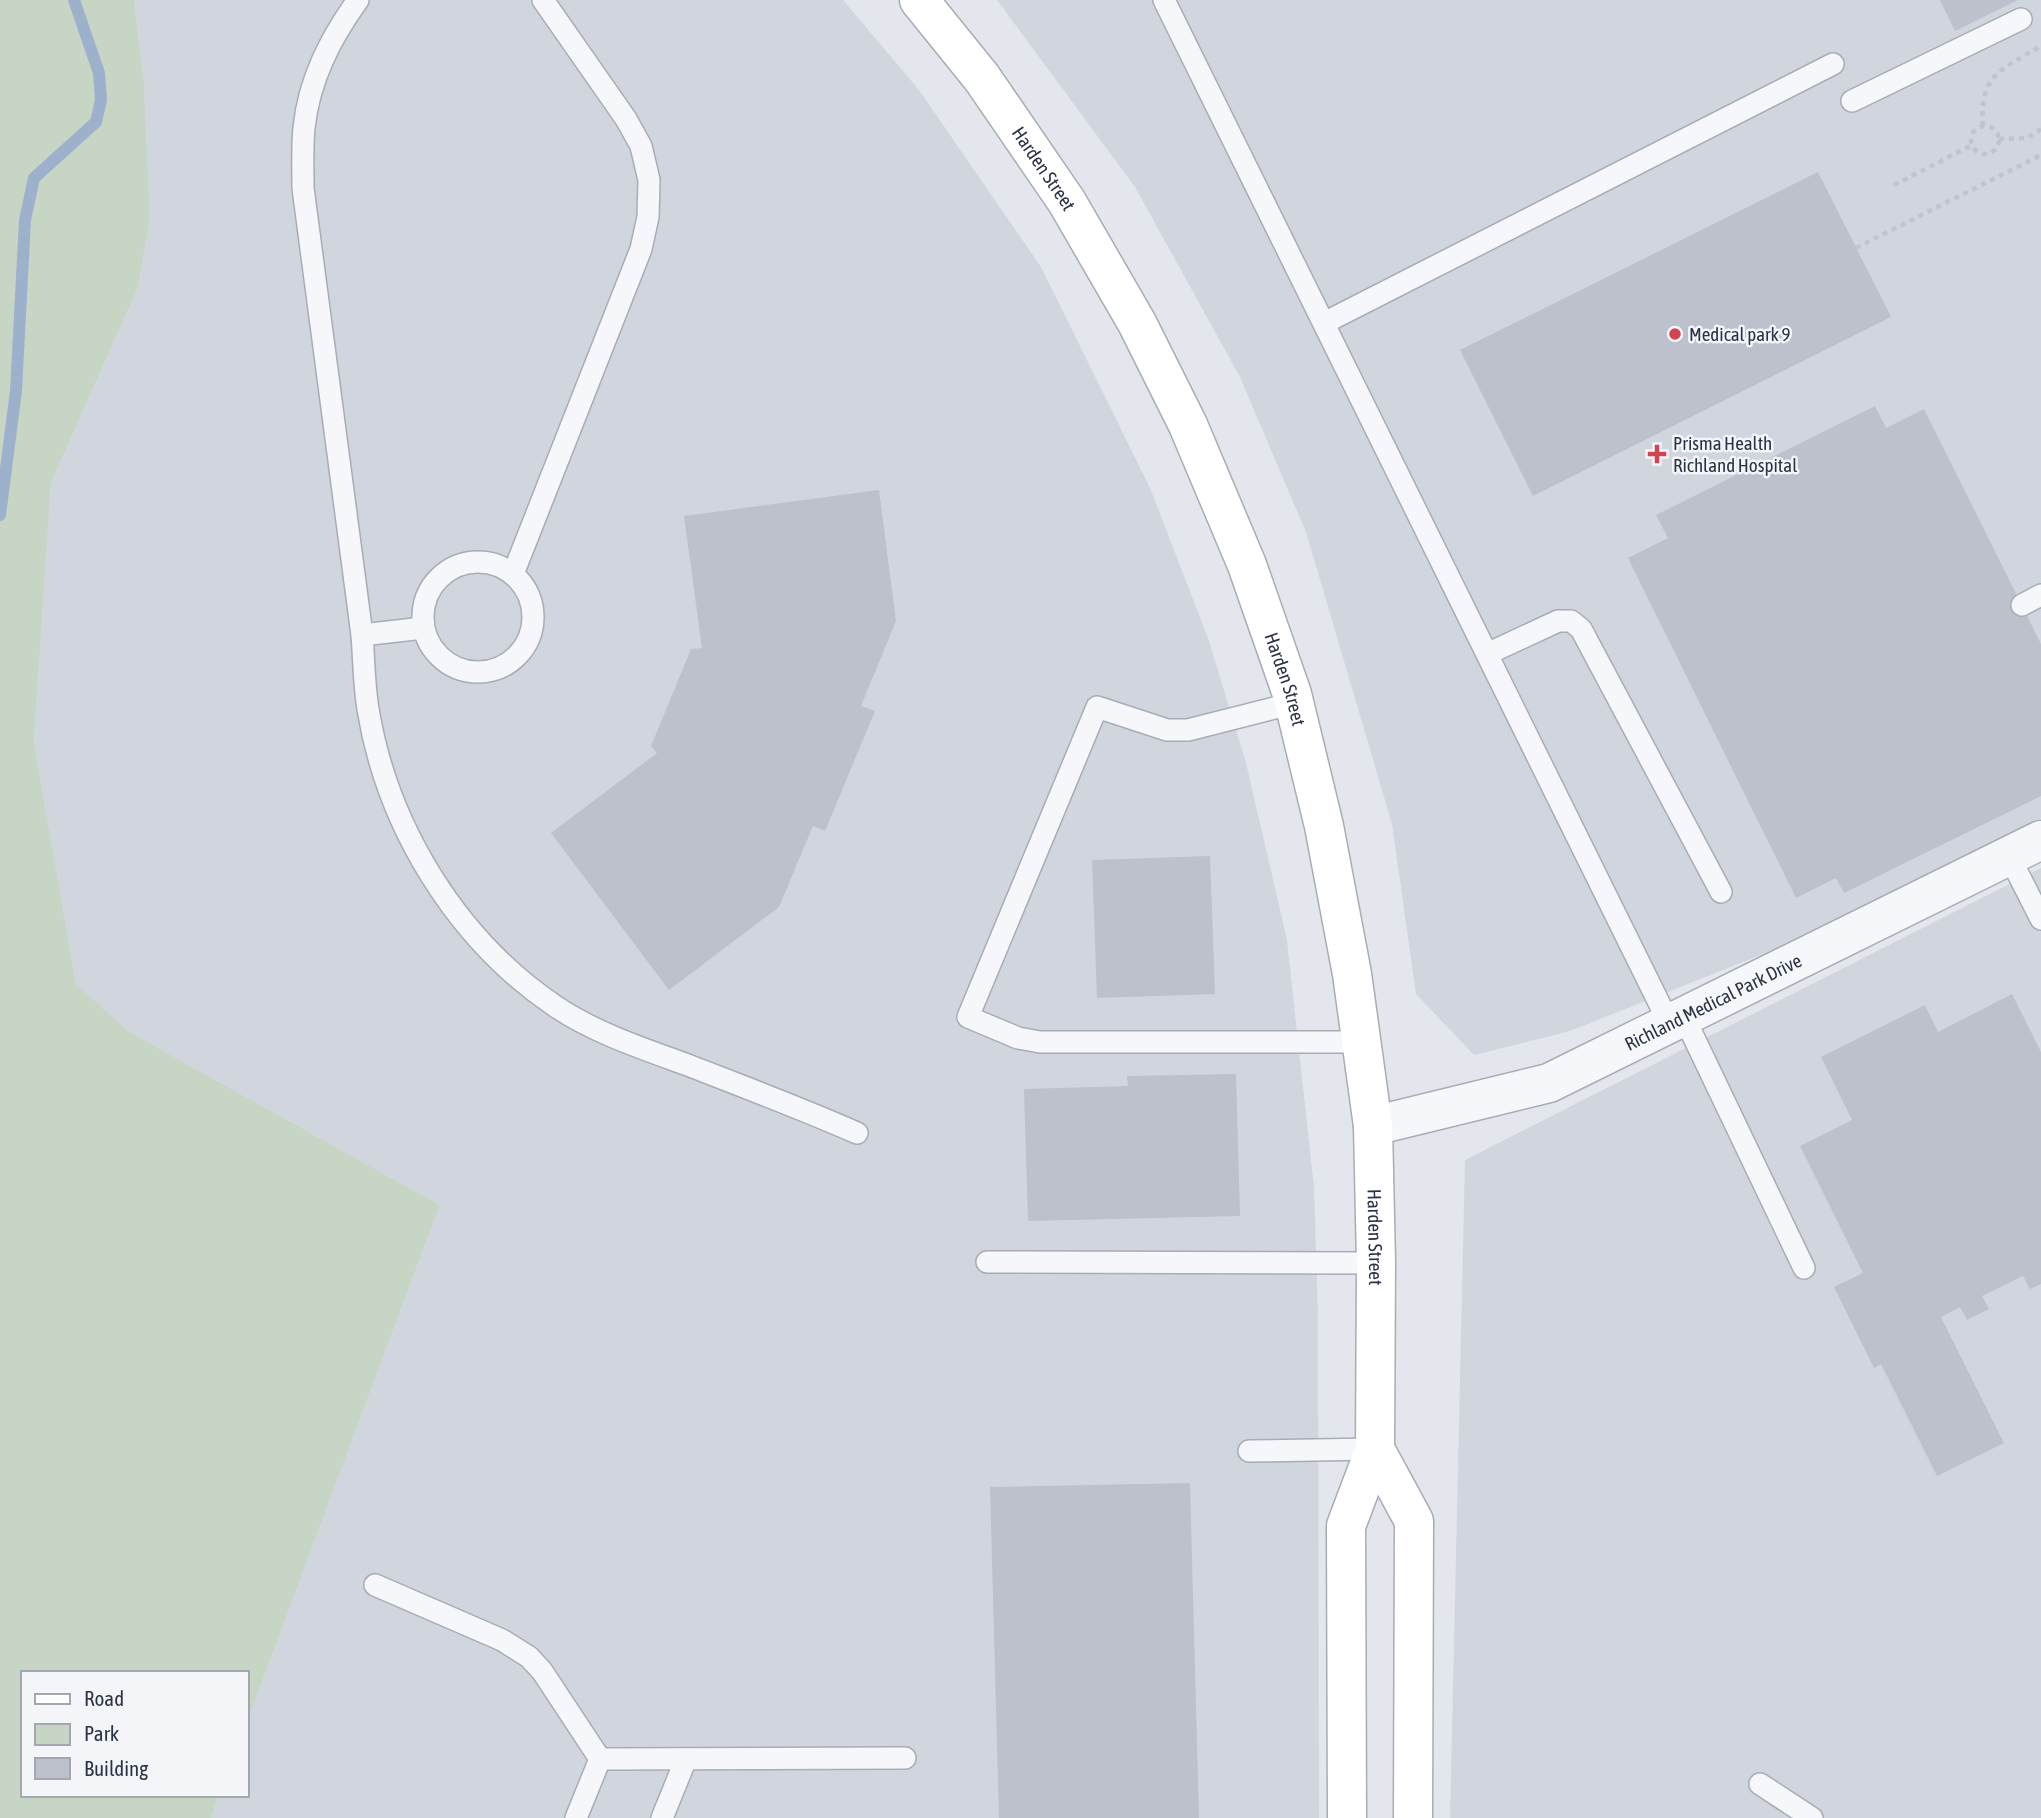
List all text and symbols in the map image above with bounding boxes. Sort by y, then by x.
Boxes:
street label: Harden Street [1008,122,1080,214]
place label: Medical park 9 [1689,323,1791,345]
marker: Medical park 9 [1667,326,1683,342]
place label: Prisma Health Richland Hospital [1673,432,1797,476]
marker: Prisma Health Richland Hospital [1647,444,1667,464]
street label: Harden Street [1260,630,1310,728]
street label: Richland Medical Park Drive [1621,949,1805,1055]
street label: Harden Street [1363,1189,1387,1286]
legend [21,1671,248,1797]
text: Road [84,1686,124,1710]
text: Park [84,1721,119,1745]
text: Building [84,1756,148,1780]

